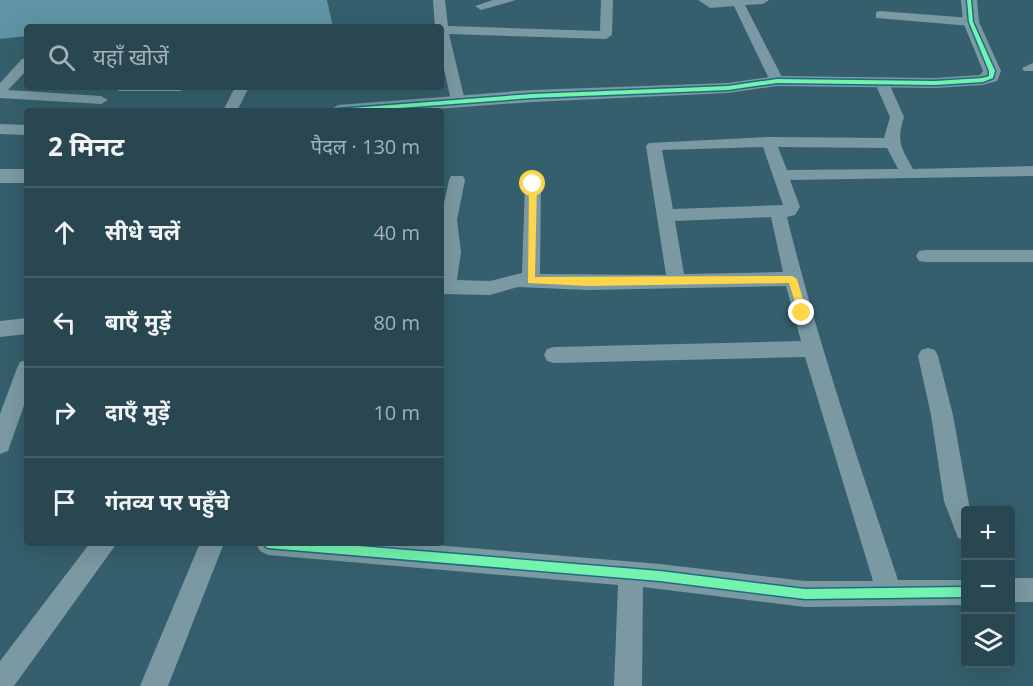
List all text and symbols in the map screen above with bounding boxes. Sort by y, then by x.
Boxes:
search box [24,24,444,90]
icon: search [45,41,78,74]
text: यहाँ खोजें [93,41,169,71]
text: 2 मिनट [48,128,124,164]
text: पैदल · 130 m [311,133,420,160]
route start [519,170,545,196]
icon: ahead [48,216,81,249]
text: सीधे चलें [105,216,180,246]
text: 40 m [373,219,420,246]
route end [788,299,814,325]
icon: left [48,306,81,339]
text: बाएँ मुड़ें [105,306,171,336]
text: 80 m [373,309,420,336]
icon: right [48,396,81,429]
text: दाएँ मुड़ें [105,396,170,426]
text: 10 m [373,399,420,426]
icon: arrive [48,486,81,519]
text: गंतव्य पर पहुँचे [105,486,230,516]
map controls [961,506,1015,668]
button: + [961,506,1015,560]
button: − [961,560,1015,614]
button: layers [961,614,1015,668]

